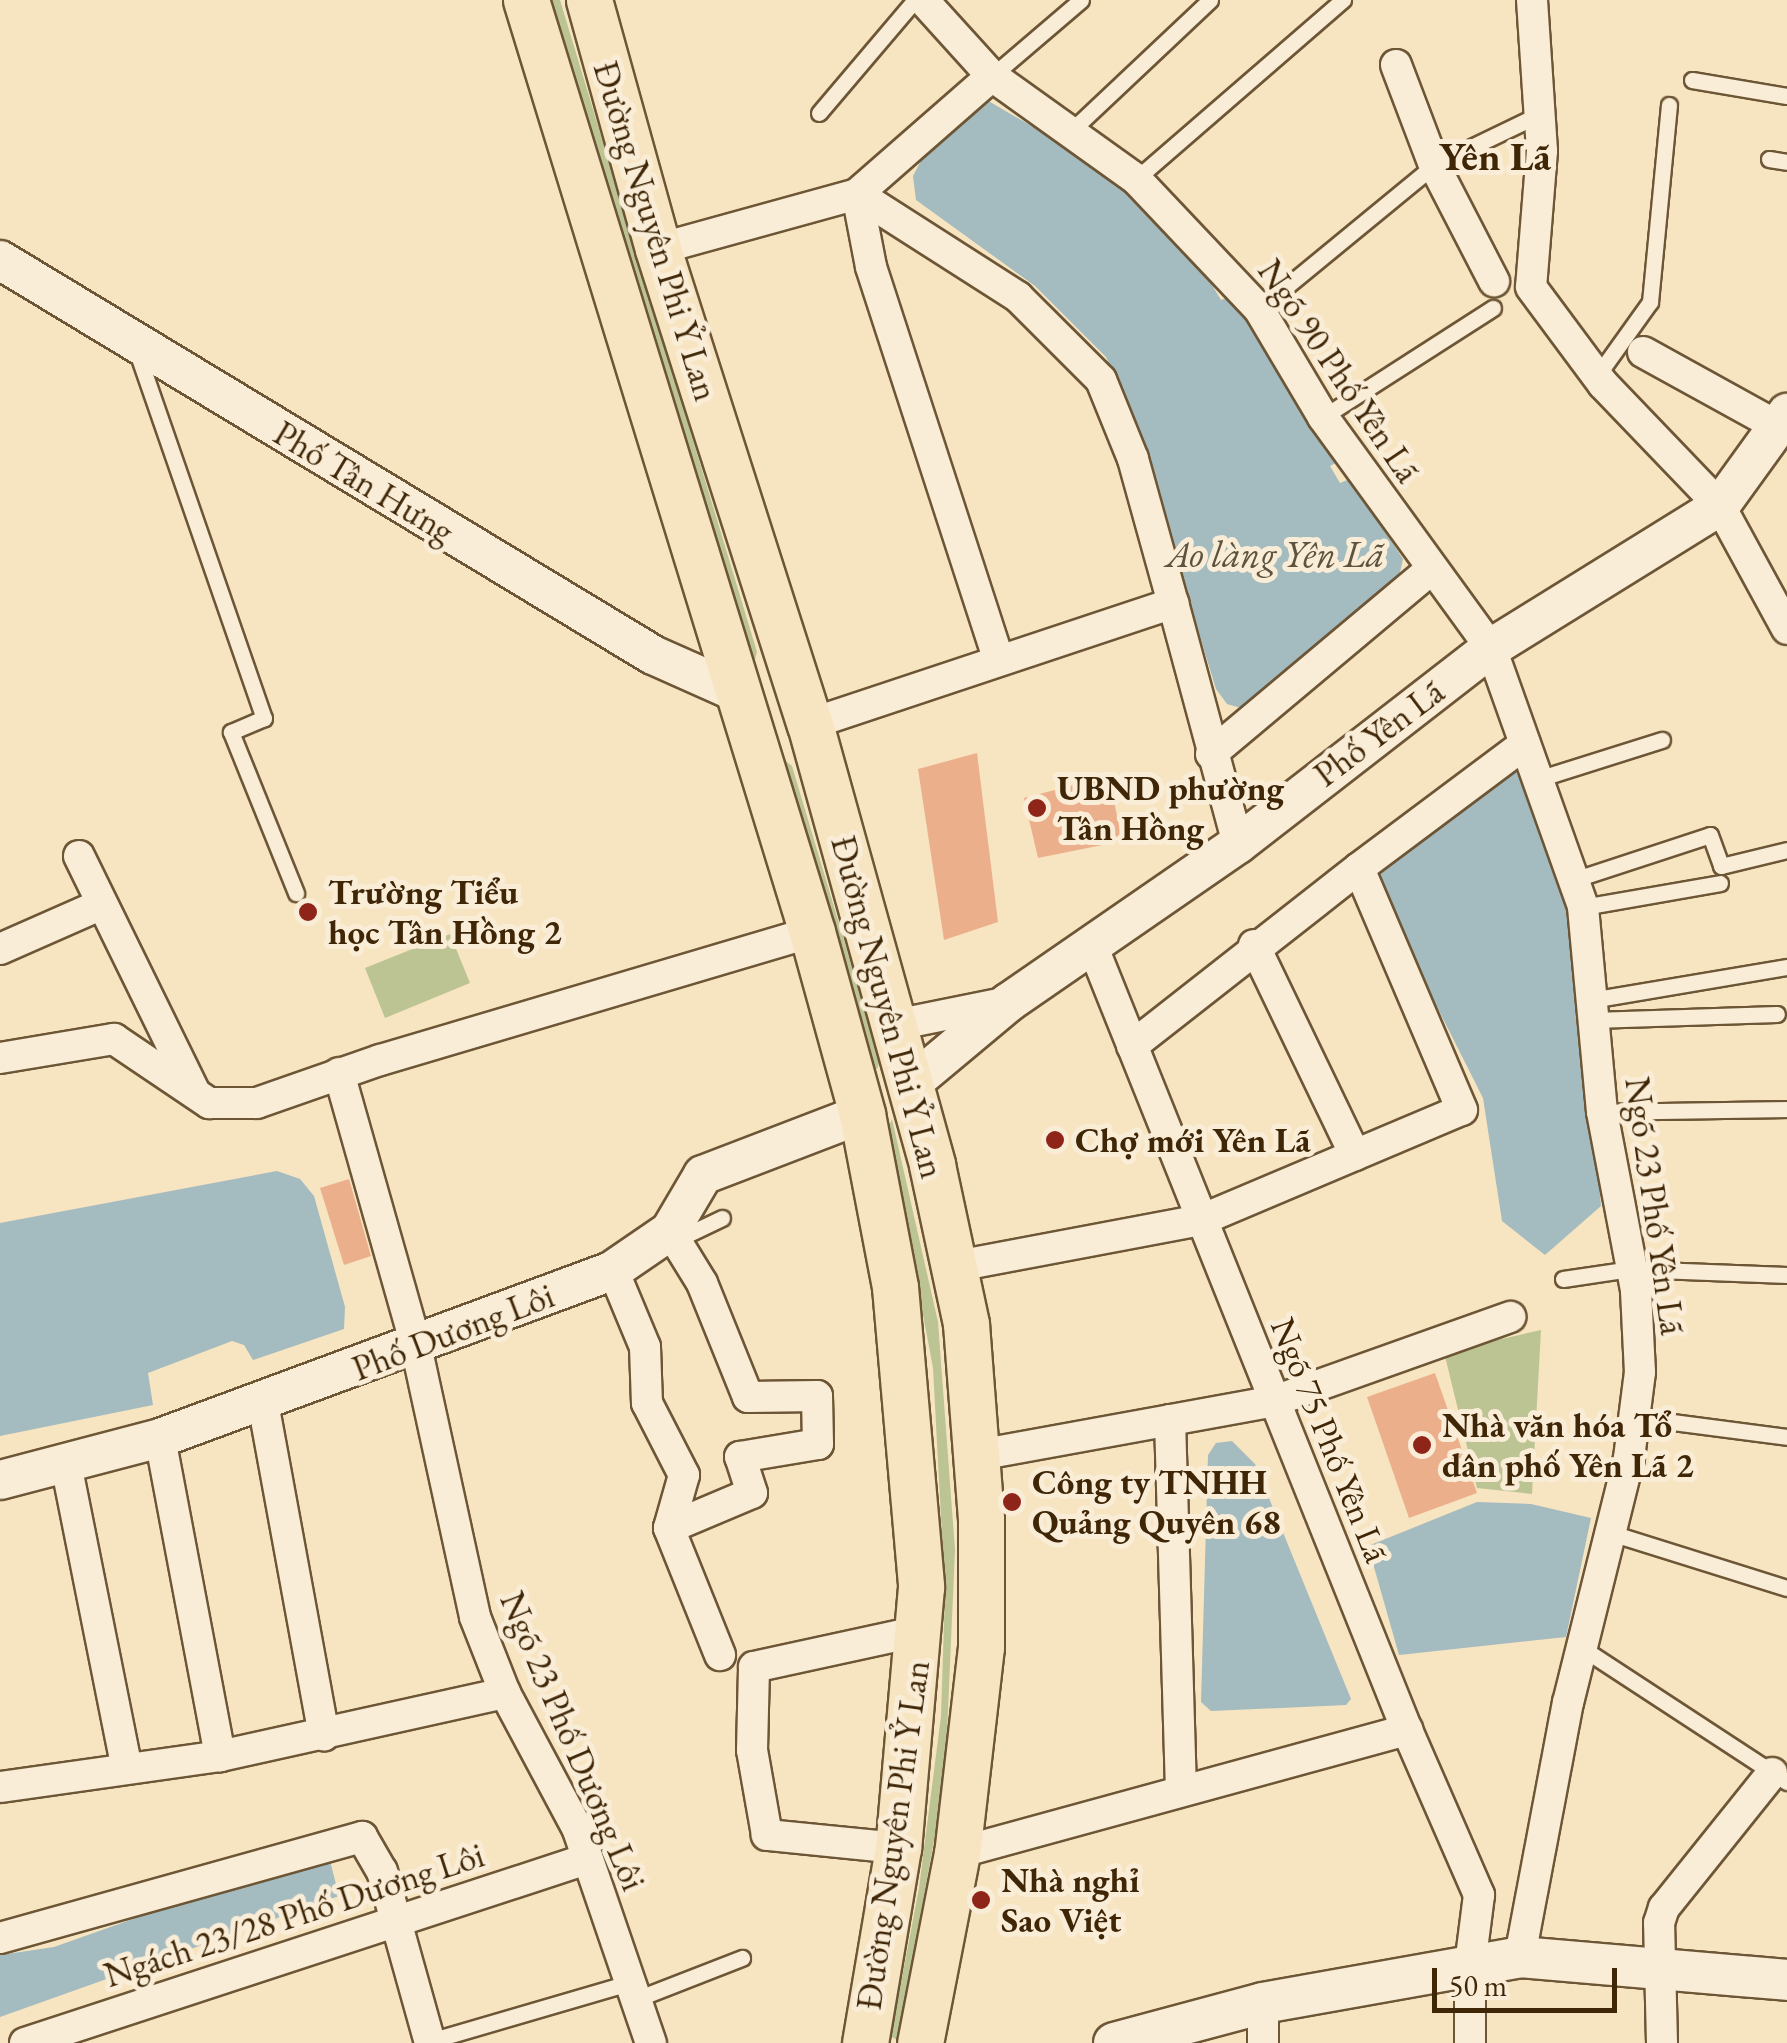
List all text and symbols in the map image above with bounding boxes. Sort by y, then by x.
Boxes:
street label: Đường Nguyên Phi Ỷ Lan [584,56,728,406]
district label: Yên Lã [1439,132,1551,180]
street label: Ngõ 90 Phố Yên Lã [1249,252,1429,490]
street label: Phố Tân Hưng [266,412,462,552]
water label: Ao làng Yên Lã [1166,531,1384,577]
street label: Phố Yên Lã [1306,671,1452,795]
place label: UBND phường Tân Hồng [1057,767,1284,849]
marker: UBND phường Tân Hồng [1026,797,1048,819]
street label: Đường Nguyên Phi Ỷ Lan [822,831,954,1183]
place label: Trường Tiểu học Tân Hồng 2 [328,871,562,953]
marker: Trường Tiểu học Tân Hồng 2 [297,901,319,923]
street label: Ngõ 23 Phố Yên Lã [1616,1074,1694,1338]
place label: Chợ mới Yên Lã [1075,1119,1310,1161]
marker: Chợ mới Yên Lã [1044,1129,1066,1151]
street label: Phố Dương Lôi [346,1274,560,1390]
street label: Ngõ 75 Phố Yên Lã [1262,1312,1398,1568]
place label: Nhà văn hóa Tổ dân phố Yên Lã 2 [1442,1404,1694,1486]
marker: Nhà văn hóa Tổ dân phố Yên Lã 2 [1411,1434,1433,1456]
place label: Công ty TNHH Quảng Quyên 68 [1032,1461,1281,1543]
marker: Công ty TNHH Quảng Quyên 68 [1001,1491,1023,1513]
street label: Ngõ 23 Phố Dương Lôi [491,1585,655,1897]
street label: Đường Nguyên Phi Ỷ Lan [848,1658,938,2012]
street label: Ngách 23/28 Phố Dương Lôi [99,1834,489,1996]
place label: Nhà nghỉ Sao Việt [1001,1859,1140,1941]
marker: Nhà nghỉ Sao Việt [970,1889,992,1911]
scale bar [1437,1948,1622,2010]
text: 50 m [1449,1966,1507,2005]

